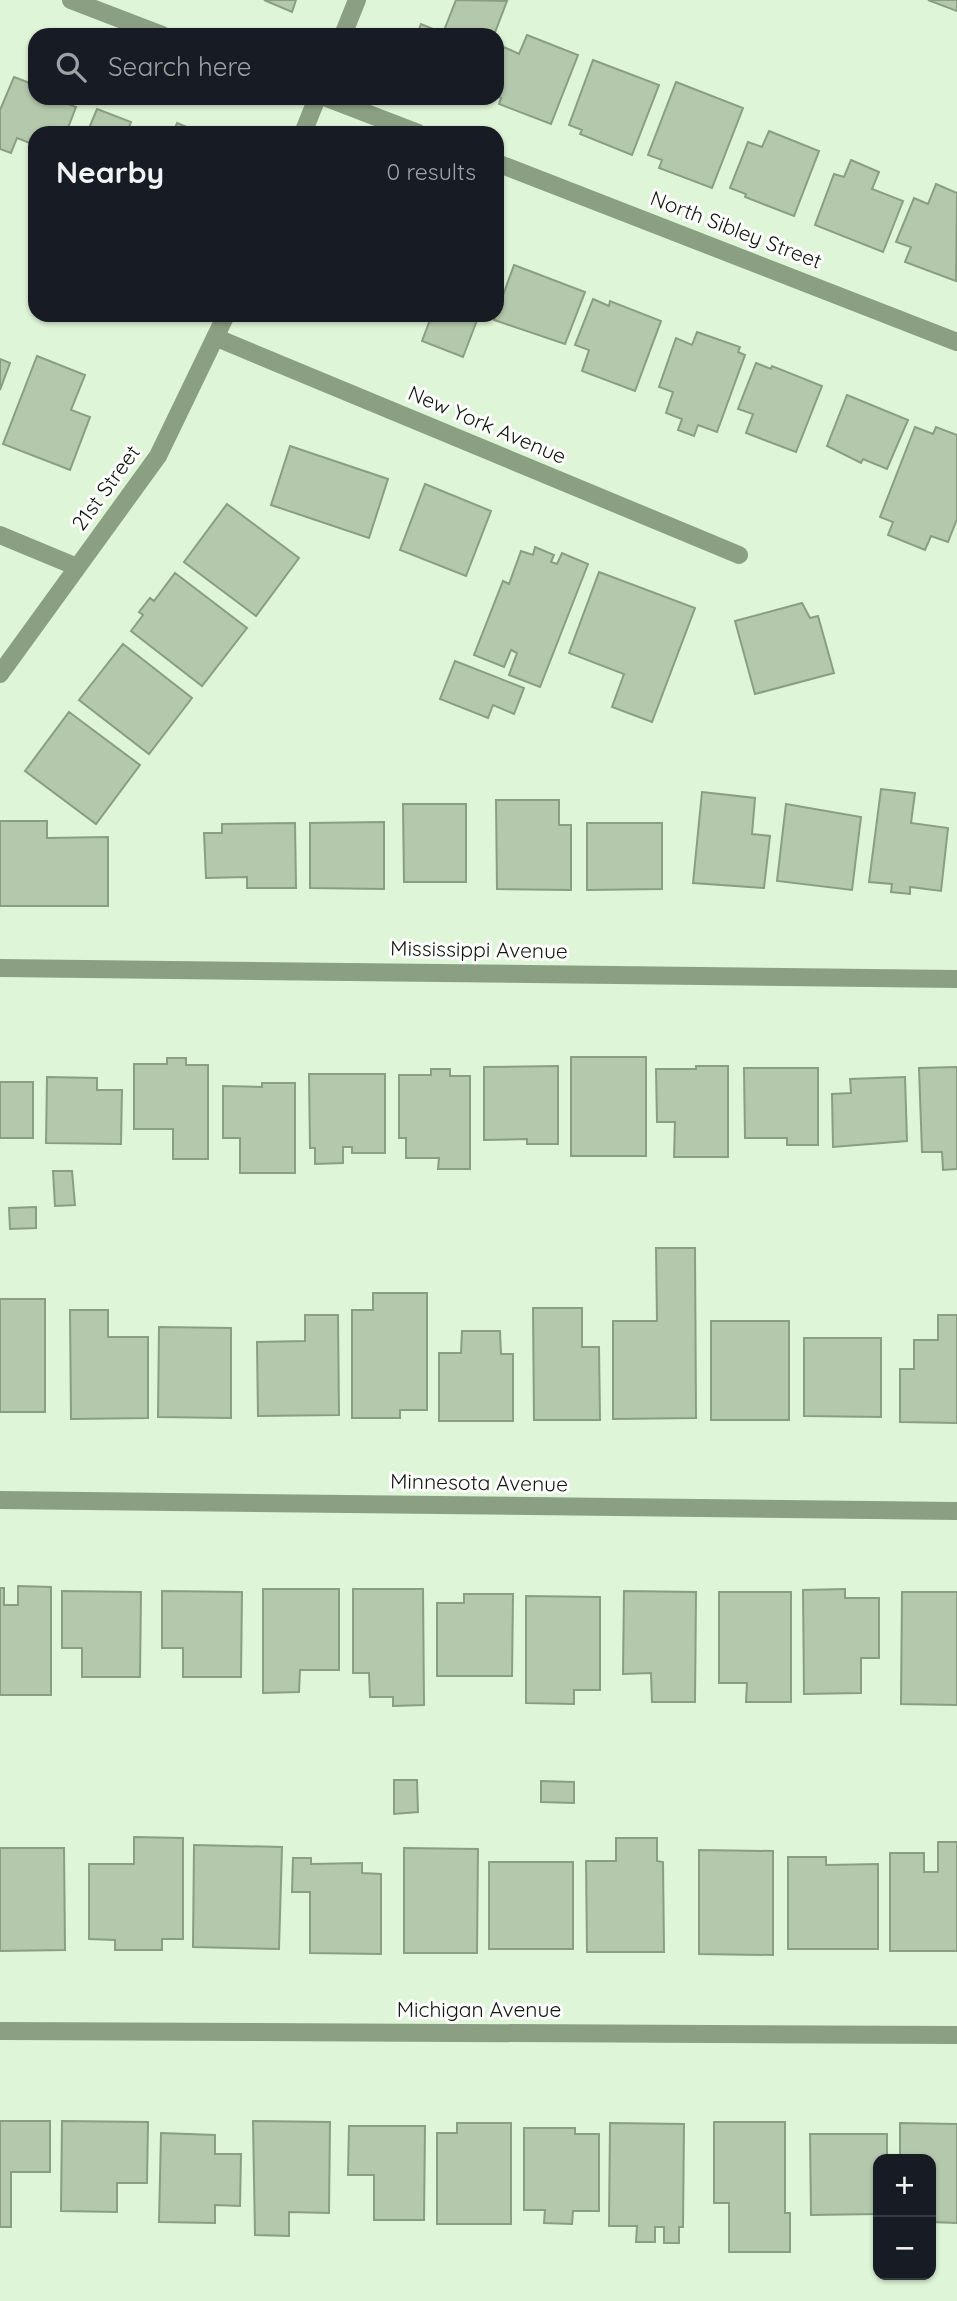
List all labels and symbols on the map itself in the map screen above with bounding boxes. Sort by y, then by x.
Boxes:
street label: North Sibley Street [647,184,826,274]
street label: New York Avenue [404,379,570,469]
street label: 21st Street [65,440,145,535]
street label: Mississippi Avenue [390,934,568,964]
street label: Minnesota Avenue [390,1467,568,1497]
street label: Michigan Avenue [397,1996,561,2022]

